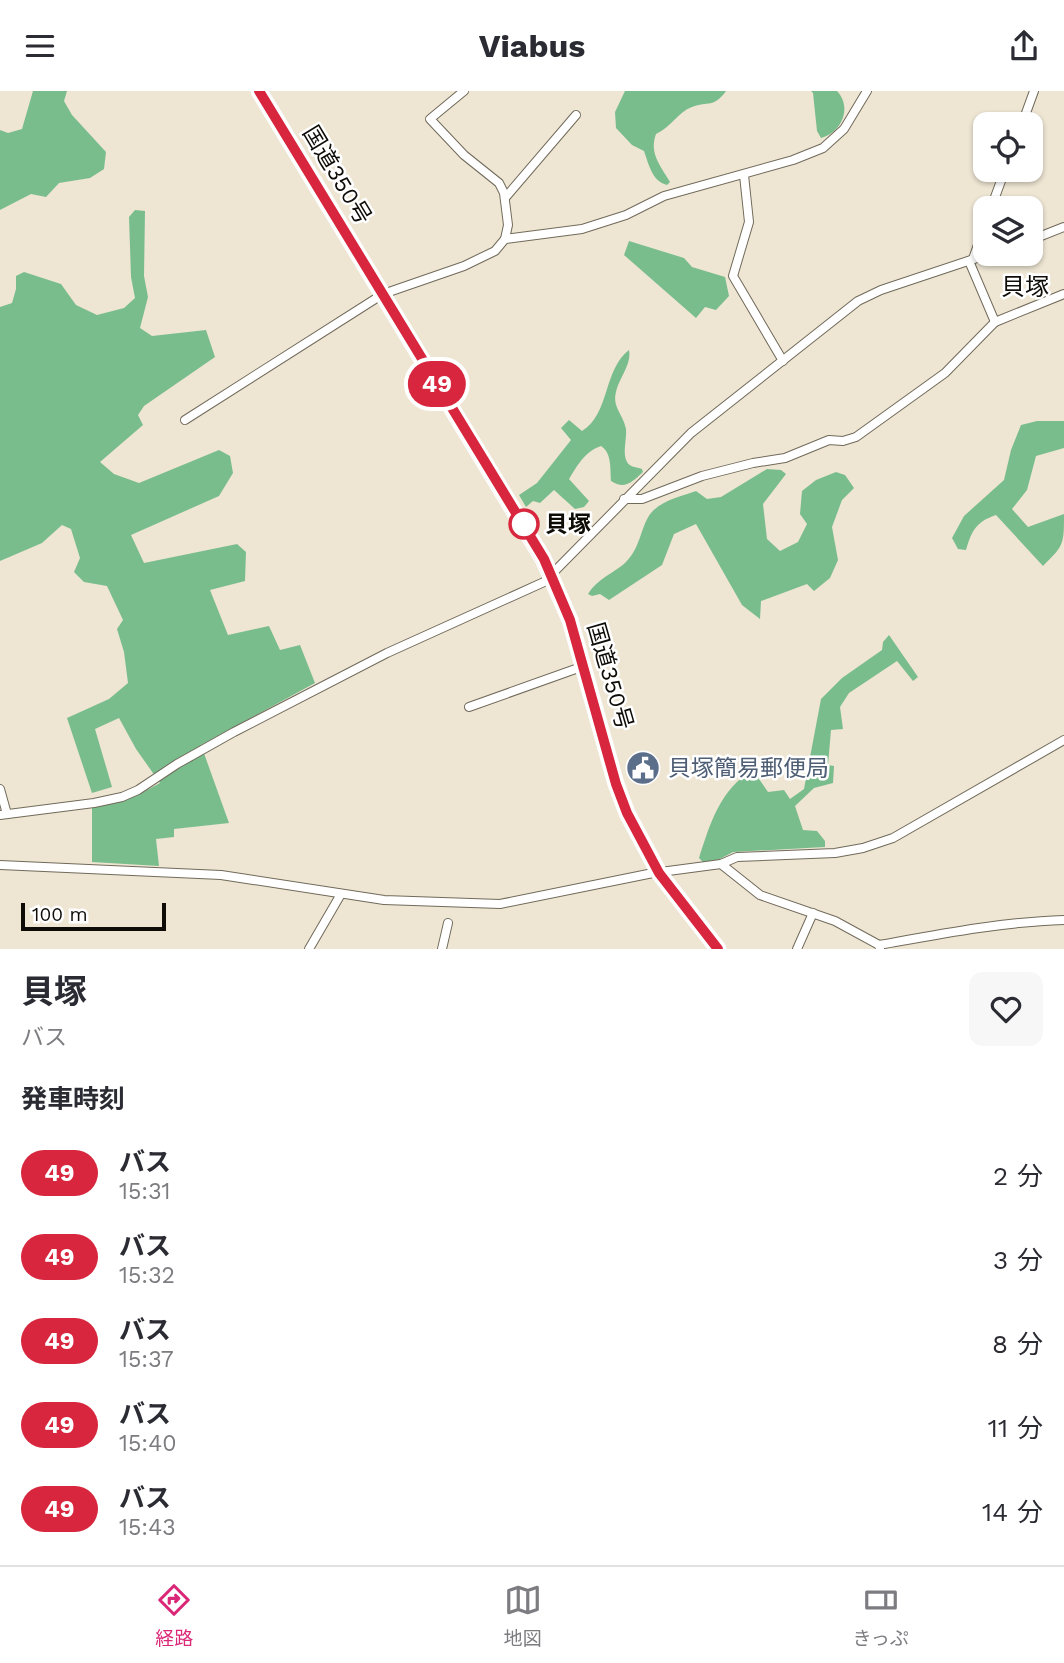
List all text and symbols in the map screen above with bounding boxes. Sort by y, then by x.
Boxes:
icon: menu [21,27,59,65]
text: Viabus [479,27,585,65]
icon: share [1005,27,1043,65]
map controls [973,112,1043,266]
button: locate [973,112,1043,182]
street label: 国道350号 [297,121,377,229]
button: layers [973,196,1043,266]
district label: 貝塚 [1001,273,1049,301]
line badge: 49 [406,361,468,407]
text: 49 [422,370,452,398]
marker: 貝塚 [509,509,539,539]
place label: 貝塚 [545,511,591,538]
street label: 国道350号 [582,619,638,733]
public building icon: 貝塚簡易郵便局 [624,749,662,787]
place label: 貝塚簡易郵便局 [668,755,829,782]
scale bar [21,900,166,932]
text: 100 m [32,903,88,926]
text: 貝塚 [21,972,87,1011]
button: heart [969,972,1043,1046]
text: バス [21,1024,67,1051]
text: 発車時刻 [21,1084,125,1114]
text: バス [119,1147,171,1177]
text: 49 [44,1159,75,1187]
text: 2 分 [993,1161,1043,1191]
text: 15:31 [119,1178,171,1205]
text: バス [119,1231,171,1261]
text: 49 [44,1243,75,1271]
text: 3 分 [993,1245,1043,1275]
text: 15:32 [119,1262,175,1289]
text: バス [119,1315,171,1345]
text: 49 [44,1327,75,1355]
text: 8 分 [992,1329,1043,1359]
text: 15:37 [119,1346,174,1373]
text: バス [119,1399,171,1429]
text: 49 [44,1411,75,1439]
text: 11 分 [988,1413,1043,1443]
text: 15:40 [119,1430,177,1457]
text: バス [119,1483,171,1513]
text: 49 [44,1495,75,1523]
text: 14 分 [982,1497,1043,1527]
text: 15:43 [119,1514,176,1541]
tab: 経路 [155,1581,193,1650]
tab: 地図 [504,1581,542,1650]
tab: きっぷ [852,1581,909,1650]

